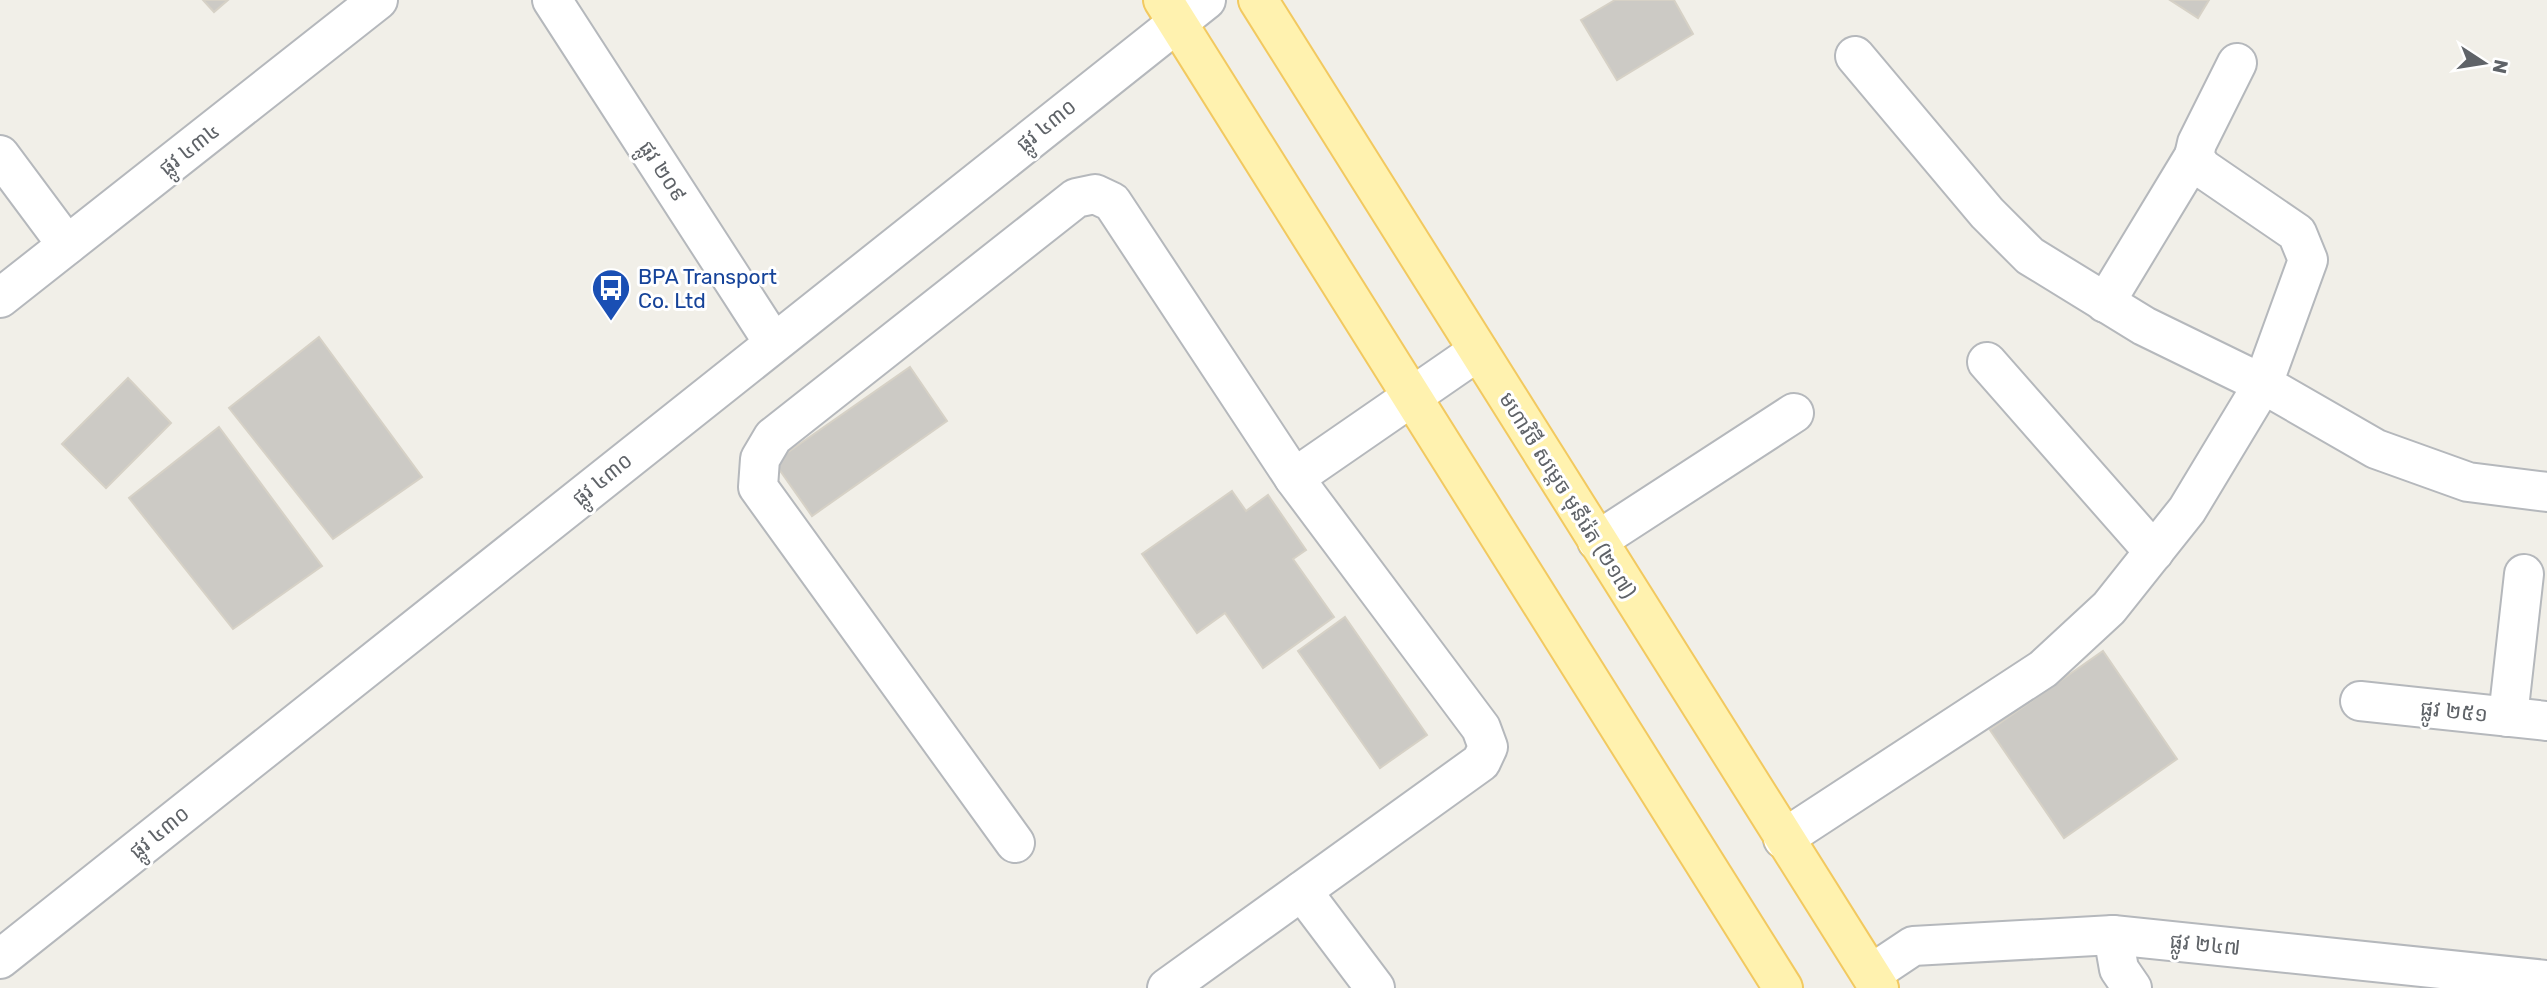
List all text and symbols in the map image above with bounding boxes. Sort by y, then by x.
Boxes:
north arrow [2449,28,2519,98]
text: N [2487,57,2513,76]
street label: ផ្លូវ ៤៣០ [1011,93,1086,162]
street label: ផ្លូវ ៤៣៤ [154,118,229,186]
street label: ផ្លូវ ២០៩ [628,136,692,210]
place label: BPA Transport Co. Ltd [638,264,777,313]
bus stop icon: BPA Transport Co. Ltd [590,267,632,322]
street label: មហាវិថី សម្តេច មុនីរ៉េត (២១៧) [1493,387,1642,603]
street label: ផ្លូវ ៤៣០ [567,447,642,516]
street label: ផ្លូវ ២៥១ [2418,695,2489,734]
street label: ផ្លូវ ៤៣០ [124,800,199,869]
street label: ផ្លូវ ២៤៧ [2168,928,2242,967]

